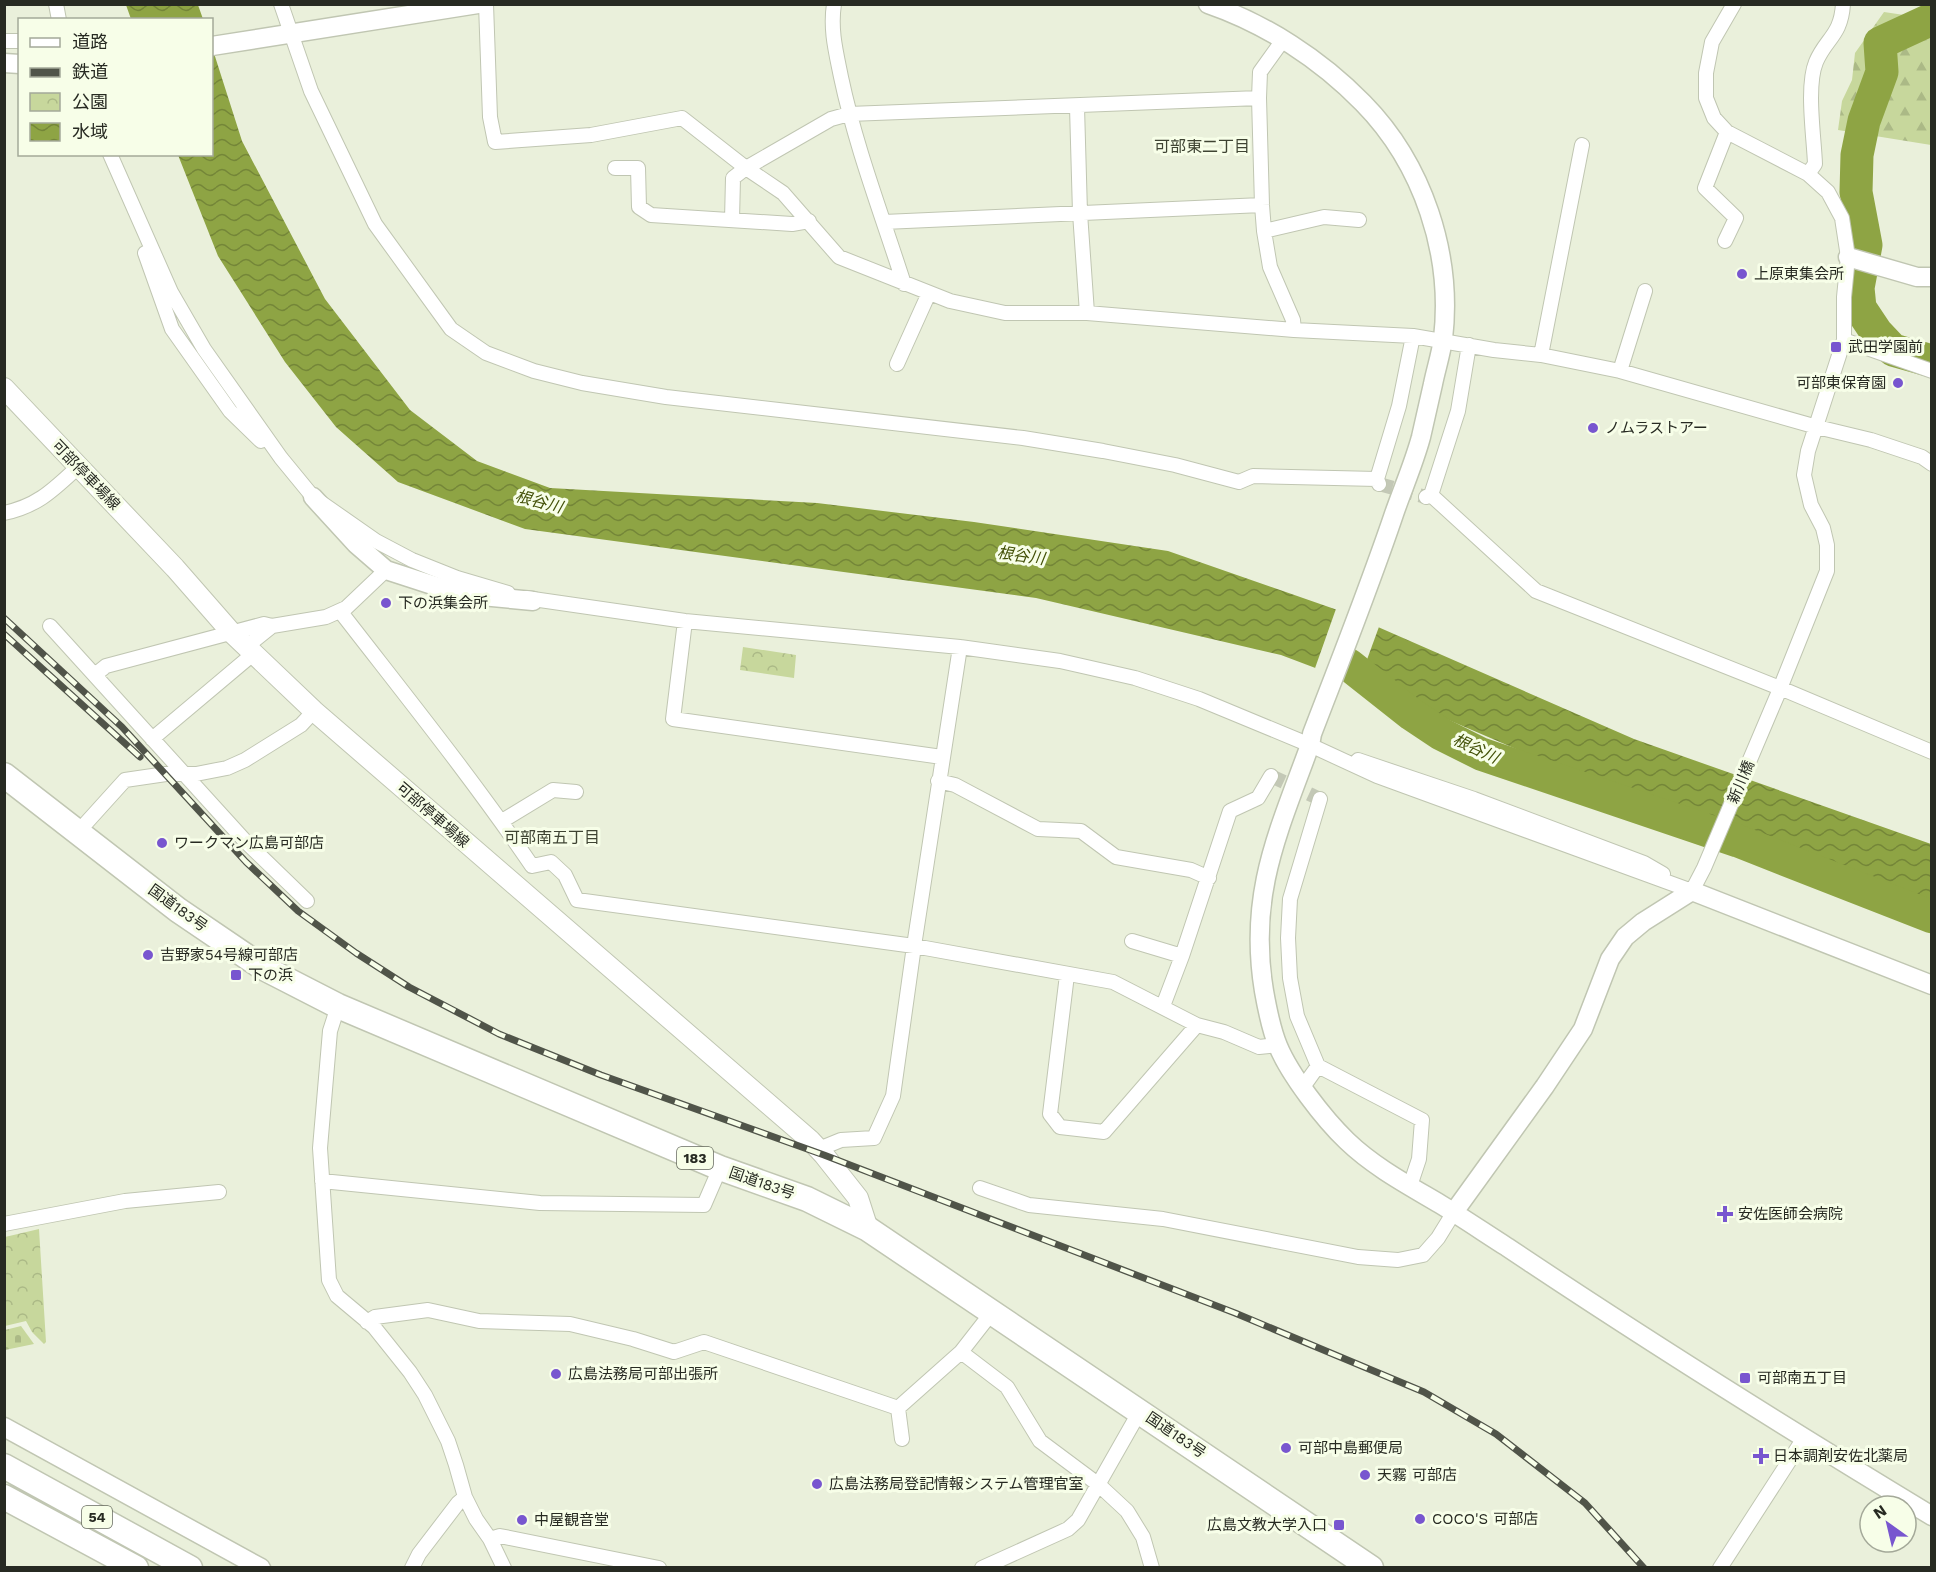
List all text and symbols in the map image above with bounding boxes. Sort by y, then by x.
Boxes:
legend [18,18,213,156]
text: 道路 [72,31,108,52]
text: 鉄道 [72,61,108,82]
text: 公園 [72,91,108,112]
text: 水域 [72,121,108,142]
district label: 可部東二丁目 [1154,137,1250,156]
place label: 上原東集会所 [1754,265,1844,283]
marker: 上原東集会所 [1735,267,1749,281]
place label: 武田学園前 [1848,338,1923,356]
marker: 武田学園前 [1829,340,1843,354]
place label: 可部東保育園 [1796,374,1886,392]
marker: 可部東保育園 [1891,376,1905,390]
place label: ノムラストアー [1605,419,1708,437]
marker: ノムラストアー [1586,421,1600,435]
street label: 可部停車場線 [48,436,124,514]
water label: 根谷川 [513,486,566,517]
water label: 根谷川 [996,543,1048,569]
place label: 下の浜集会所 [398,594,488,612]
marker: 下の浜集会所 [379,596,393,610]
water label: 根谷川 [1450,730,1503,768]
street label: 新川橋 [1724,758,1758,806]
street label: 可部停車場線 [393,779,473,851]
district label: 可部南五丁目 [504,828,600,847]
place label: ワークマン広島可部店 [174,834,324,852]
marker: ワークマン広島可部店 [155,836,169,850]
street label: 国道183号 [145,881,211,935]
place label: 吉野家54号線可部店 [160,946,298,964]
marker: 吉野家54号線可部店 [141,948,155,962]
place label: 下の浜 [248,966,293,984]
marker: 下の浜 [229,968,243,982]
road number: 183 [677,1147,713,1169]
street label: 国道183号 [727,1163,797,1203]
marker: 安佐医師会病院 [1716,1205,1734,1223]
place label: 安佐医師会病院 [1738,1205,1843,1223]
place label: 広島法務局可部出張所 [568,1365,718,1383]
marker: 広島法務局可部出張所 [549,1367,563,1381]
place label: 可部南五丁目 [1757,1369,1847,1387]
marker: 可部南五丁目 [1738,1371,1752,1385]
street label: 国道183号 [1143,1408,1209,1462]
place label: 可部中島郵便局 [1298,1439,1403,1457]
marker: 可部中島郵便局 [1279,1441,1293,1455]
place label: 日本調剤安佐北薬局 [1773,1447,1908,1465]
marker: 日本調剤安佐北薬局 [1754,1449,1768,1463]
place label: 天霧 可部店 [1377,1466,1457,1484]
marker: 天霧 可部店 [1358,1468,1372,1482]
place label: 広島法務局登記情報システム管理官室 [829,1475,1084,1493]
marker: 広島法務局登記情報システム管理官室 [810,1477,824,1491]
north arrow [1858,1494,1918,1554]
text: N [1870,1501,1890,1523]
road number: 54 [82,1506,112,1528]
place label: COCO'S 可部店 [1432,1510,1538,1528]
place label: 中屋観音堂 [534,1511,609,1529]
marker: COCO'S 可部店 [1413,1512,1427,1526]
marker: 中屋観音堂 [515,1513,529,1527]
place label: 広島文教大学入口 [1207,1516,1327,1534]
marker: 広島文教大学入口 [1332,1518,1346,1532]

